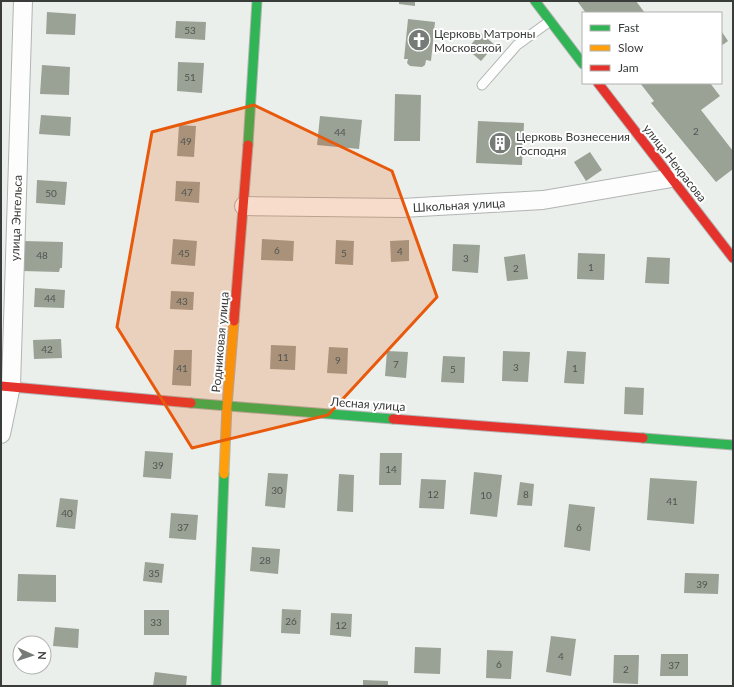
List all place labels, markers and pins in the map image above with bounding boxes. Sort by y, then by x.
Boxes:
place label: Церковь Матроны Московской [434,26,535,55]
church icon: Церковь Матроны Московской [406,27,432,53]
place label: Церковь Вознесения Господня [516,129,630,158]
building icon: Церковь Вознесения Господня [487,130,513,156]

